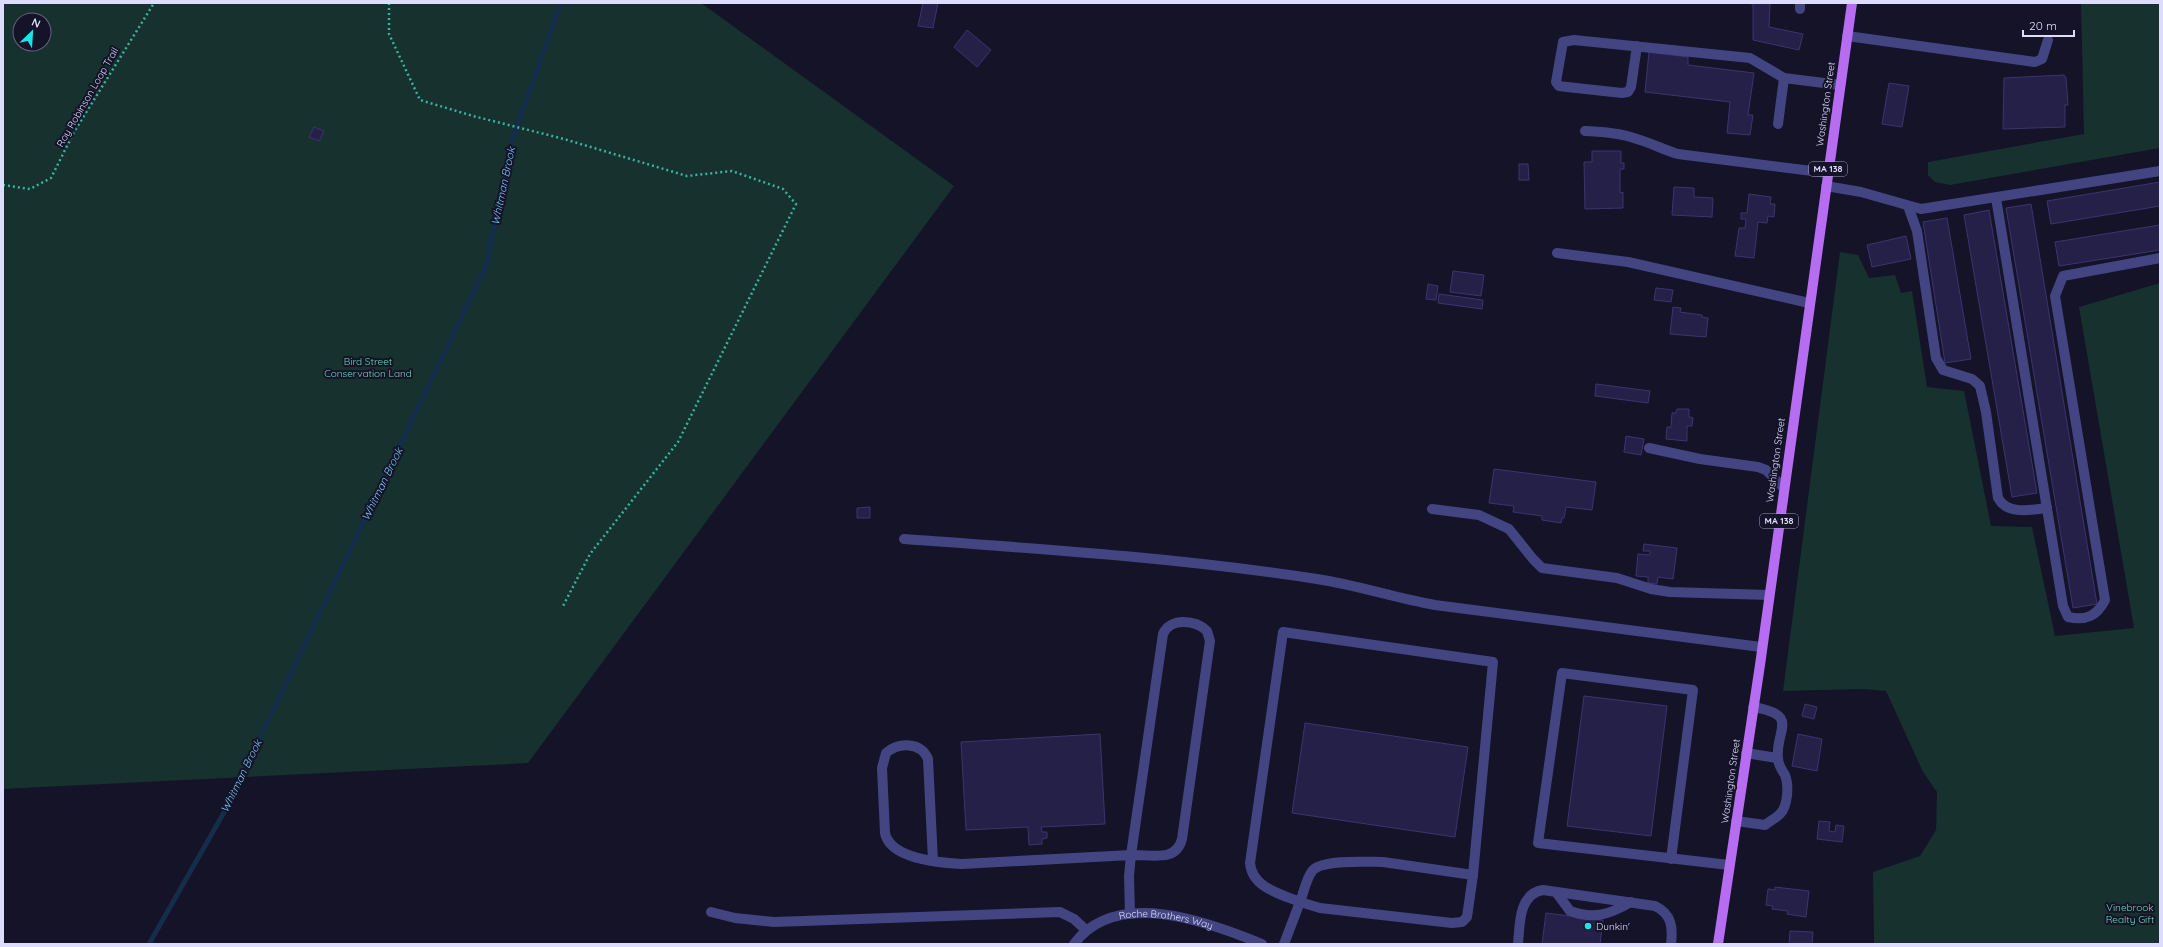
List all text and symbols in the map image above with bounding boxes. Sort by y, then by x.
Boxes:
north arrow [12,12,52,52]
scale bar [2023,12,2074,38]
text: N [30,15,43,31]
text: 20 m [2029,18,2057,33]
street label: Roy Robinson Loop Trail [54,45,121,149]
street label: Washington Street [1813,60,1838,147]
water label: Whitman Brook [488,145,518,226]
road number: MA 138 [1809,162,1847,176]
park label: Bird Street Conservation Land [324,355,412,380]
street label: Washington Street [1763,416,1788,503]
water label: Whitman Brook [358,444,406,523]
road number: MA 138 [1760,514,1798,528]
water label: Whitman Brook [217,736,265,815]
street label: Washington Street [1718,737,1743,824]
park label: Vinebrook Realty Gift [2106,901,2155,926]
street label: Roche Brothers Way [1118,907,1215,932]
place label: Dunkin' [1596,920,1630,933]
marker: Dunkin' [1583,921,1593,931]

